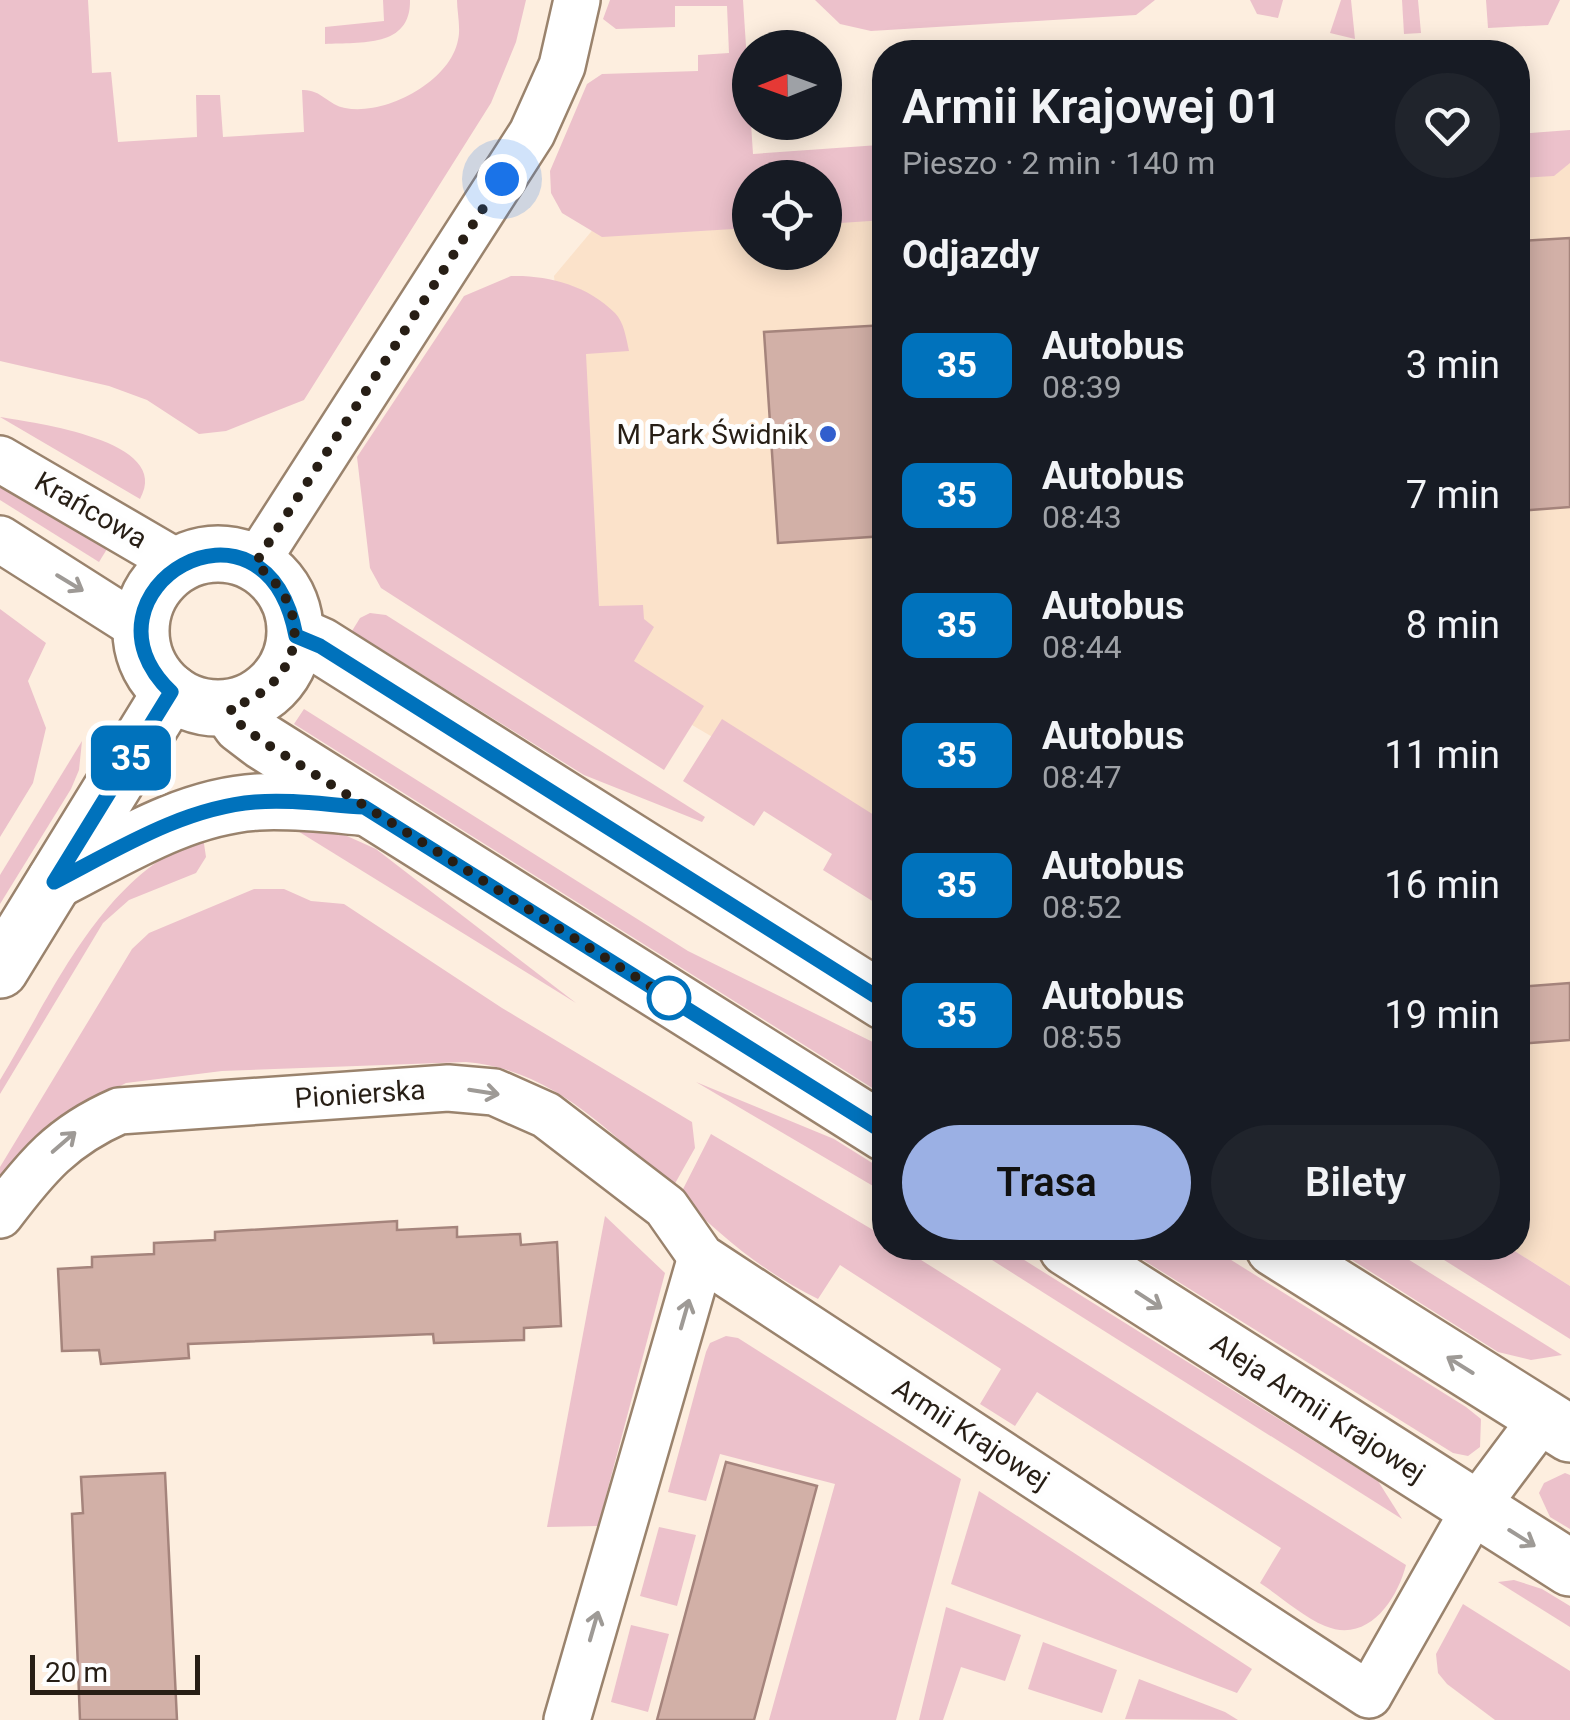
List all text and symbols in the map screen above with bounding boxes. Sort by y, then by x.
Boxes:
north arrow [732,30,842,140]
map controls [732,30,842,270]
button: heart [1395,73,1500,178]
text: Armii Krajowej 01 [902,78,1282,135]
text: Pieszo · 2 min · 140 m [902,144,1215,182]
your location [477,154,527,204]
button: locate [732,160,842,270]
text: Odjazdy [902,233,1039,277]
text: Autobus [1042,324,1185,368]
text: 3 min [1406,343,1500,387]
text: 35 [937,345,977,386]
text: 08:39 [1042,368,1122,406]
place label: M Park Świdnik [617,418,809,451]
marker: M Park Świdnik [817,423,839,445]
text: Autobus [1042,454,1185,498]
street label: Krańcowa [29,465,153,555]
text: 7 min [1406,473,1500,517]
text: 35 [937,475,977,516]
text: 08:43 [1042,498,1122,536]
one-way arrow [55,573,84,593]
text: Autobus [1042,584,1185,628]
text: 8 min [1406,603,1500,647]
text: 35 [937,605,977,646]
text: 08:44 [1042,628,1122,666]
text: Autobus [1042,714,1185,758]
line badge: 35 [86,726,176,790]
text: 11 min [1384,733,1500,777]
text: 35 [937,735,977,776]
text: 35 [111,738,151,779]
text: 08:47 [1042,758,1122,796]
text: Autobus [1042,844,1185,888]
text: 16 min [1384,863,1500,907]
text: 35 [937,865,977,906]
text: 08:52 [1042,888,1122,926]
text: Autobus [1042,974,1185,1018]
unlabelled marker [648,977,690,1019]
text: 19 min [1384,993,1500,1037]
text: 35 [937,995,977,1036]
text: 08:55 [1042,1018,1122,1056]
street label: Pionierska [294,1073,426,1115]
one-way arrow [467,1084,500,1102]
button: Trasa [902,1125,1191,1240]
button: Bilety [1211,1125,1500,1240]
one-way arrow [51,1130,76,1153]
one-way arrow [1134,1290,1163,1310]
one-way arrow [676,1299,695,1330]
street label: Aleja Armii Krajowej [1205,1326,1431,1490]
one-way arrow [1447,1355,1475,1375]
street label: Armii Krajowej [887,1371,1055,1497]
one-way arrow [1508,1528,1536,1548]
one-way arrow [586,1611,604,1643]
scale bar [30,1650,200,1694]
text: 20 m [45,1656,108,1689]

